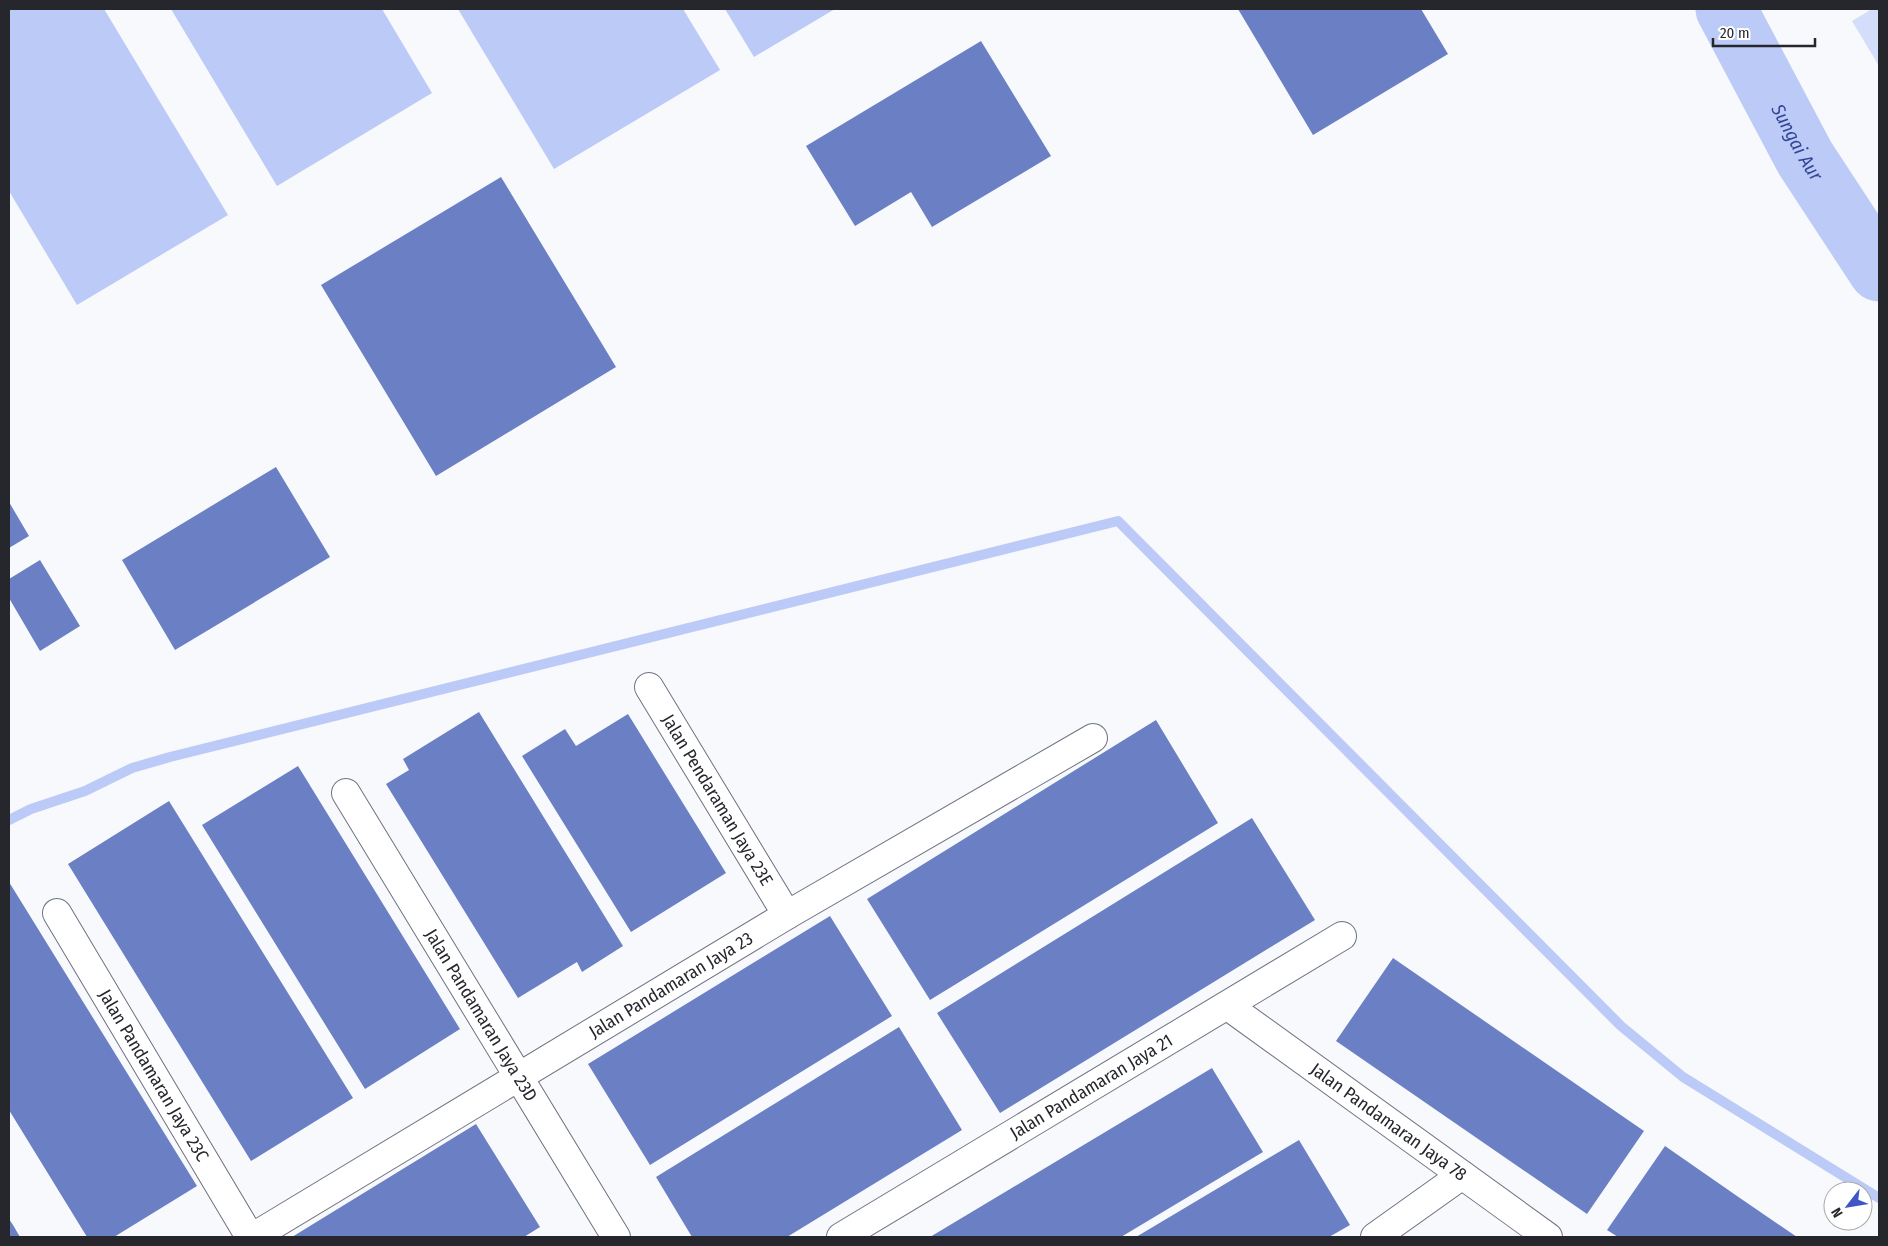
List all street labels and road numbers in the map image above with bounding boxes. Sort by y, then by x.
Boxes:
street label: Jalan Pendaraman Jaya 23E [657,710,778,890]
street label: Jalan Pandamaran Jaya 23D [420,925,542,1105]
street label: Jalan Pandamaran Jaya 23 [585,927,757,1043]
street label: Jalan Pandamaran Jaya 23C [94,985,213,1165]
street label: Jalan Pandamaran Jaya 21 [1006,1029,1177,1144]
street label: Jalan Pandamaran Jaya 78 [1306,1058,1471,1186]

